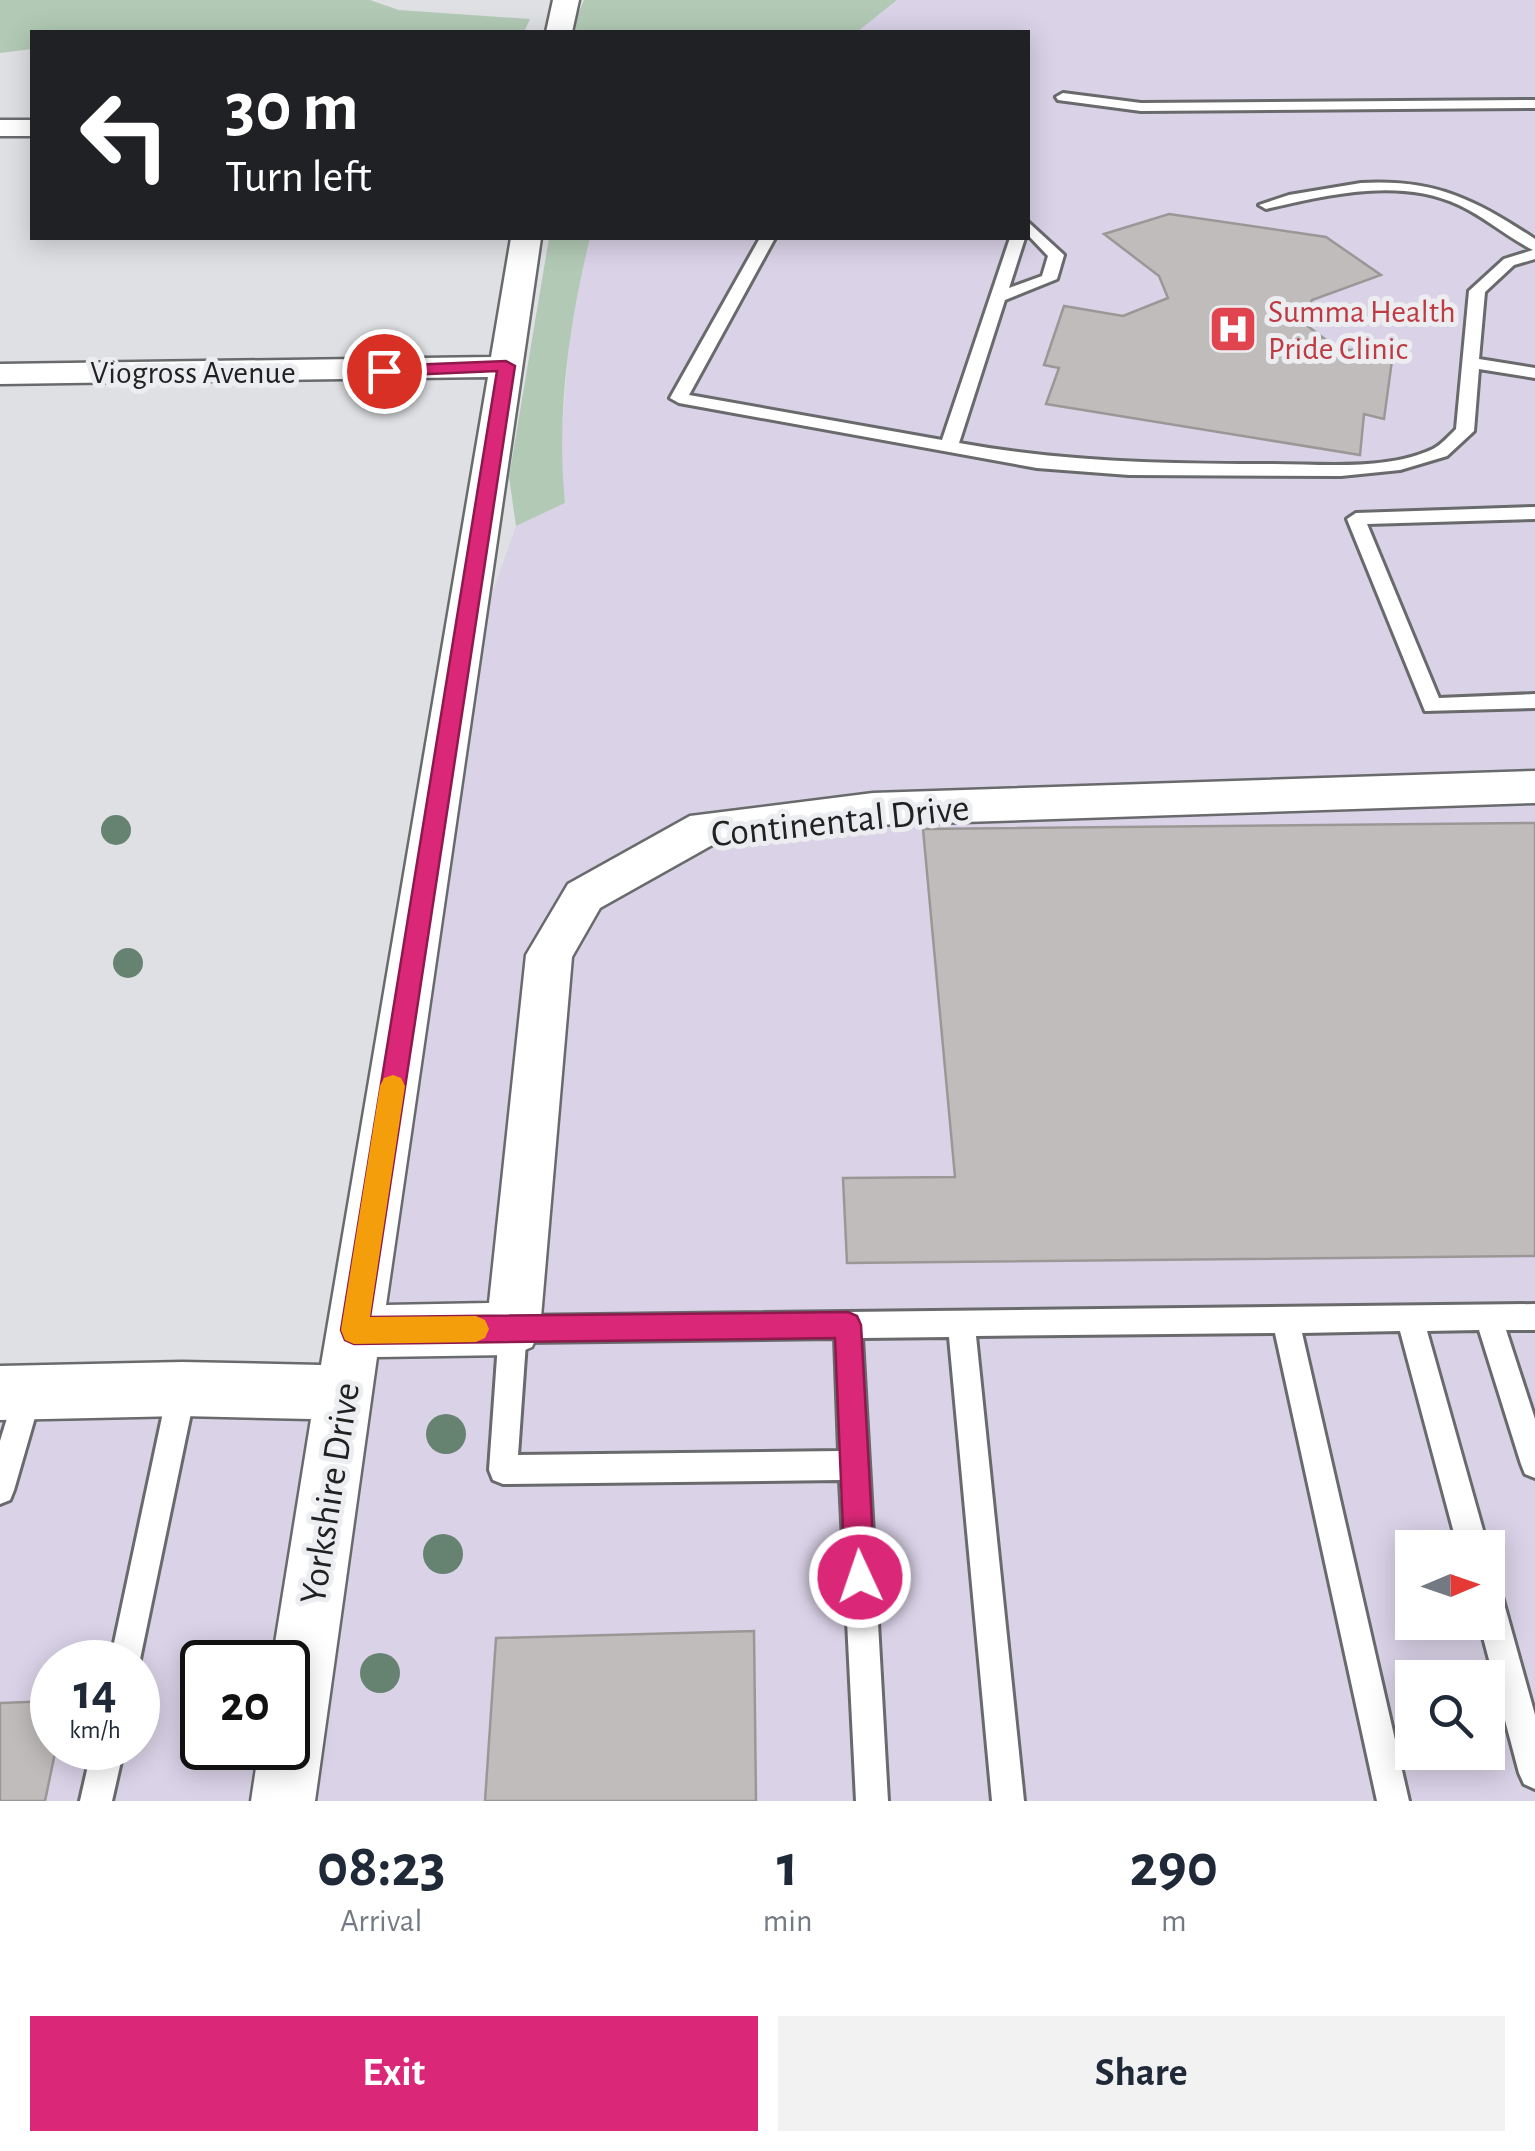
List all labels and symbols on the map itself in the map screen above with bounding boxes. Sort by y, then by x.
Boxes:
place label: Summa Health Pride Clinic [1268,296,1456,365]
hospital icon: Summa Health Pride Clinic [1207,303,1259,355]
pin [342,329,427,414]
street label: Viogross Avenue [90,357,296,389]
street label: Continental Drive [709,790,971,854]
street label: Yorkshire Drive [295,1380,367,1607]
position arrow [808,1525,912,1629]
north arrow [1395,1530,1505,1640]
speed limit sign: 20 [180,1640,310,1770]

